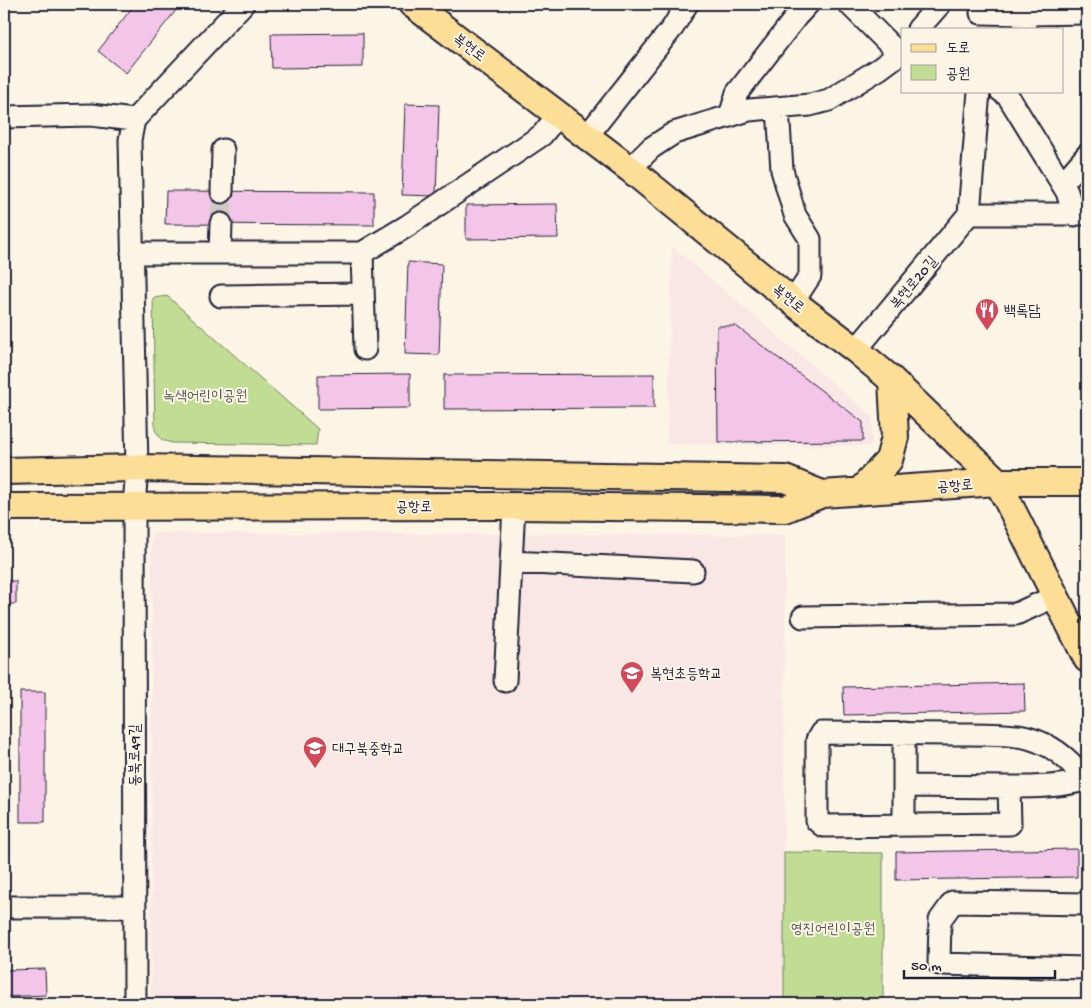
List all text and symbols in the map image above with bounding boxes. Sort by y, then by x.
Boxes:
legend [901,28,1064,92]
street label: 복현로 [449,31,489,67]
text: 도로 [946,40,970,58]
text: 공원 [946,66,970,84]
street label: 복현로20길 [887,253,942,314]
street label: 복현로 [768,281,807,318]
restaurant icon: 백록담 [974,297,1000,331]
place label: 백록담 [1004,303,1040,321]
park label: 녹색어린이공원 [163,388,247,406]
street label: 공항로 [936,477,974,497]
street label: 공항로 [396,499,432,517]
school or university icon: 복현초등학교 [619,660,645,694]
place label: 복현초등학교 [650,666,722,684]
street label: 동북로49길 [127,724,145,786]
school or university icon: 대구북중학교 [302,735,328,769]
place label: 대구북중학교 [332,741,404,759]
park label: 영진어린이공원 [791,921,875,939]
scale bar [904,948,1055,980]
text: 50 m [911,958,942,976]

